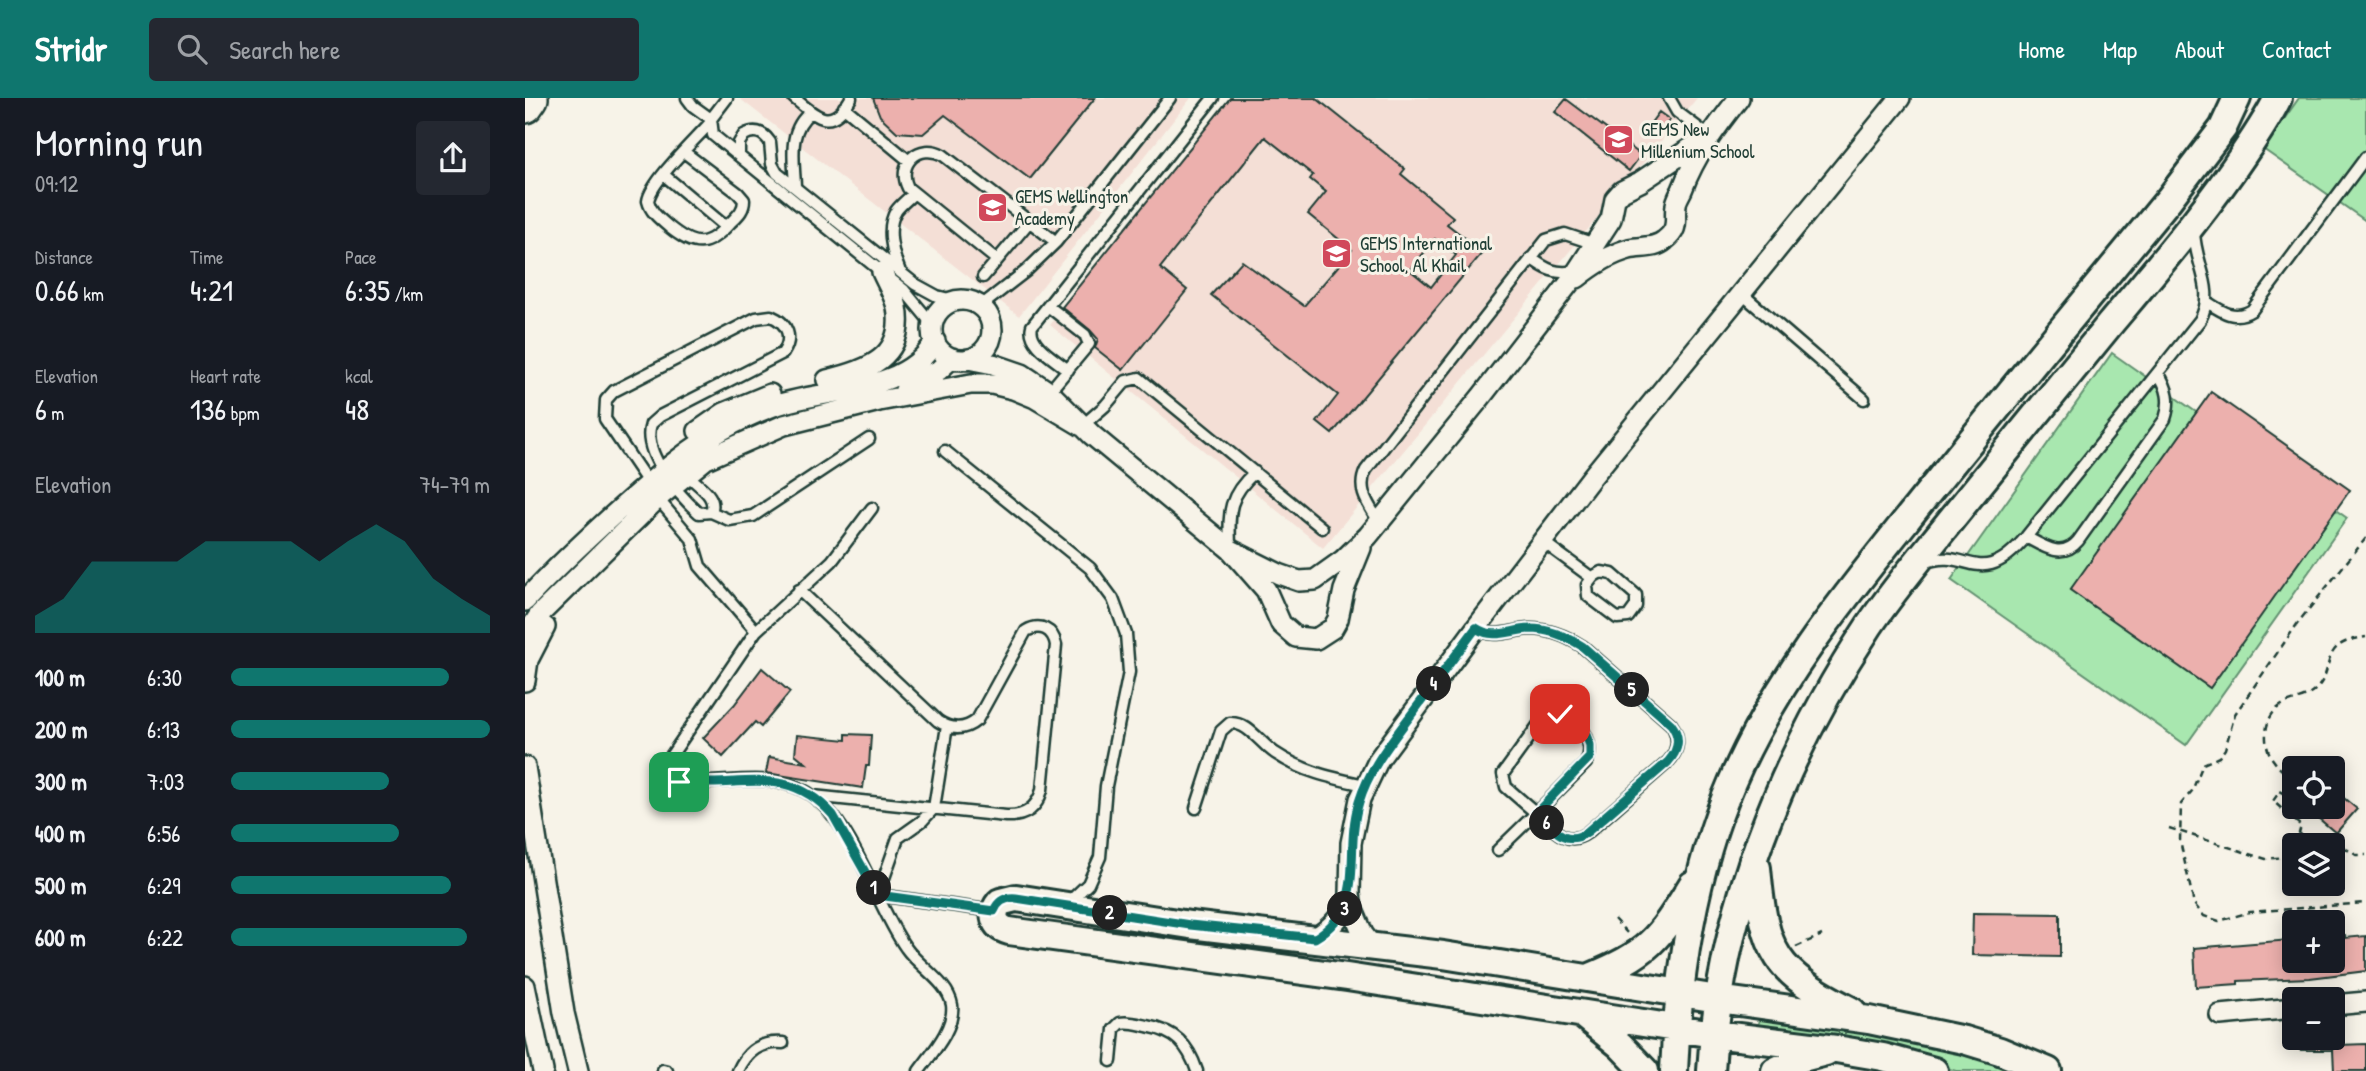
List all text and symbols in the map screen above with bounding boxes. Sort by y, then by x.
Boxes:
search box [149,18,639,81]
text: Stridr [35,27,107,71]
icon: search [173,30,211,68]
text: Search here [229,32,340,67]
text: Home [2018,33,2065,65]
text: Map [2103,33,2137,65]
text: About [2175,33,2224,65]
text: Contact [2262,33,2331,65]
text: Morning run [35,116,203,168]
place label: GEMS New Millenium School [1641,116,1755,164]
button: share [416,121,490,195]
school or university icon: GEMS New Millenium School [1601,123,1635,157]
text: 09:12 [35,168,78,199]
place label: GEMS Wellington Academy [1015,183,1128,231]
school or university icon: GEMS Wellington Academy [975,190,1009,224]
place label: GEMS International School, Al Khail [1360,230,1493,278]
school or university icon: GEMS International School, Al Khail [1320,237,1354,271]
text: Distance [35,244,93,270]
text: Time [190,244,224,270]
text: Pace [345,244,377,270]
text: 0.66 [35,270,79,310]
text: 4:21 [190,270,233,310]
text: 6:35 [345,270,390,310]
text: km [79,281,104,307]
text: /km [390,281,423,307]
text: Elevation [35,363,98,389]
text: Heart rate [190,363,261,389]
text: kcal [345,363,373,389]
text: 6 [35,389,47,429]
text: 136 [190,389,226,429]
text: 48 [345,389,369,429]
text: m [47,400,64,426]
text: bpm [226,400,260,426]
text: Elevation [35,469,111,500]
text: 74–79 m [420,469,490,500]
text: 100 m [35,662,85,693]
text: 6:30 [147,662,182,693]
pin: 4 [1417,666,1451,702]
text: 4 [1430,670,1437,696]
pin: 5 [1615,672,1649,708]
text: 5 [1627,676,1636,702]
pin [1530,684,1590,744]
icon: check [1541,695,1579,733]
text: 200 m [35,714,87,745]
text: 6:13 [147,714,180,745]
pin [649,752,709,812]
map controls [2282,756,2345,1050]
button: locate [2282,756,2345,819]
icon: arrive [660,763,698,801]
text: 300 m [35,766,87,797]
text: 7:03 [147,766,184,797]
pin: 6 [1529,806,1565,840]
text: 6 [1543,809,1550,835]
text: 400 m [35,818,85,849]
text: 6:56 [147,818,180,849]
button: layers [2282,833,2345,896]
text: 500 m [35,870,86,901]
text: 6:29 [147,870,181,901]
pin: 1 [857,870,891,906]
text: 1 [870,874,877,900]
pin: 3 [1327,892,1363,926]
text: 3 [1340,895,1349,921]
pin: 2 [1093,896,1127,930]
text: 2 [1105,899,1114,925]
button: + [2282,910,2345,973]
text: 600 m [35,922,86,953]
text: 6:22 [147,922,183,953]
button: − [2282,987,2345,1050]

